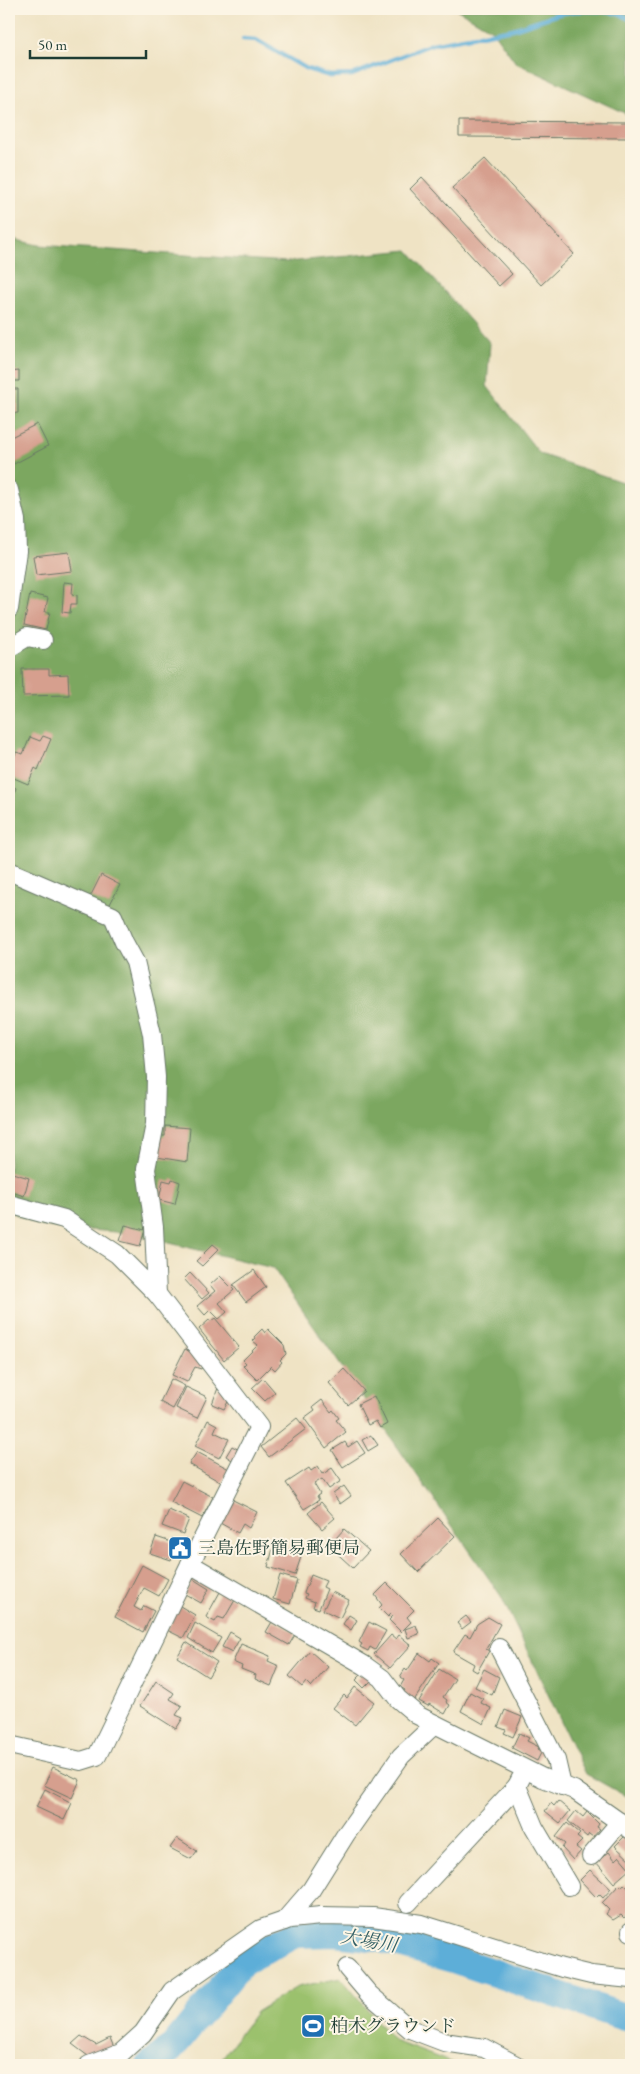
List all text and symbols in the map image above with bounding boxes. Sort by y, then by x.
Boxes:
scale bar [30,28,146,60]
text: 50 m [38,35,67,54]
public building icon: 三島佐野簡易郵便局 [167,1535,193,1561]
place label: 三島佐野簡易郵便局 [198,1536,360,1559]
water label: 大場川 [339,1923,401,1958]
sports icon: 柏木グラウンド [300,2013,326,2039]
place label: 柏木グラウンド [330,2014,456,2037]

